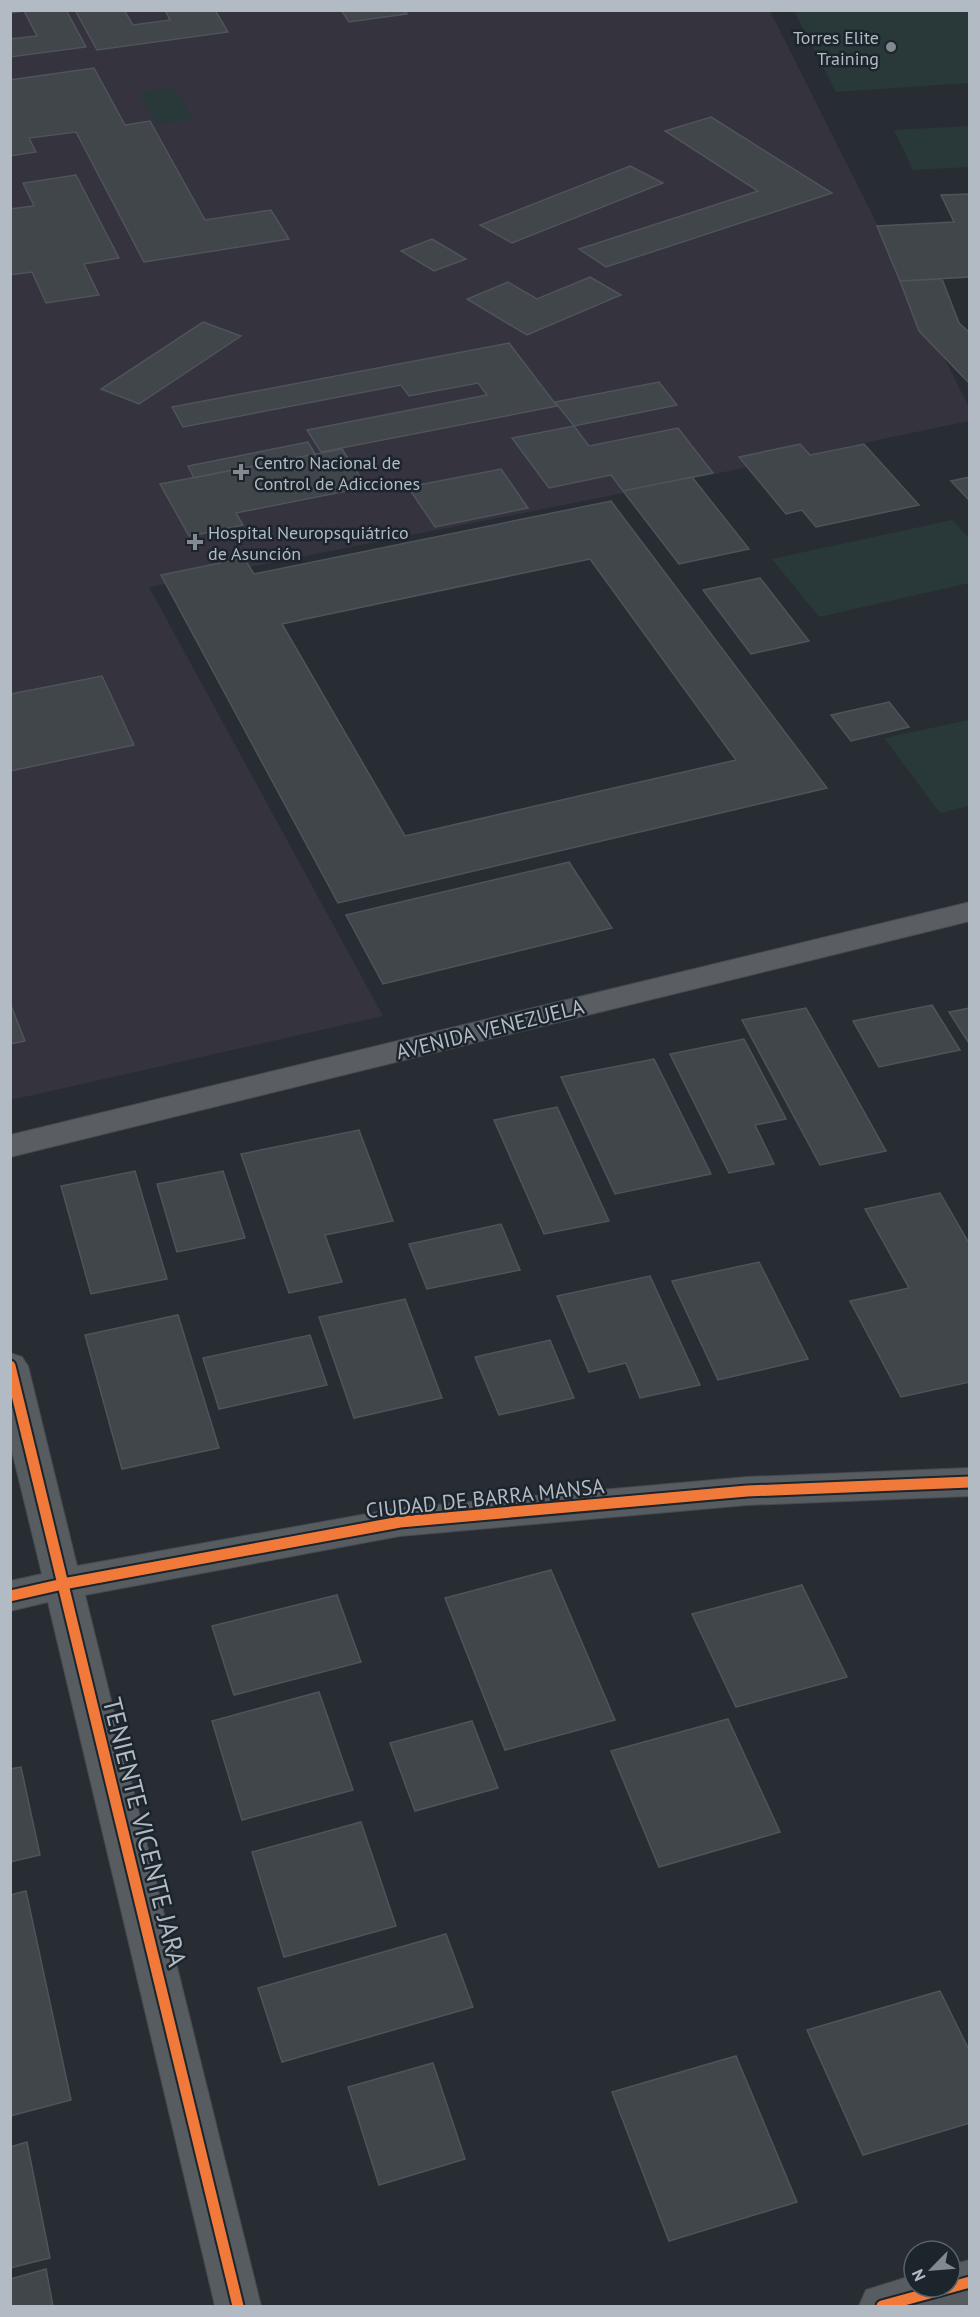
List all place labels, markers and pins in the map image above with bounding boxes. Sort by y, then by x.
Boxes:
place label: Torres Elite Training [793,26,879,70]
marker: Torres Elite Training [884,40,898,54]
place label: Centro Nacional de Control de Adicciones [254,451,420,495]
marker: Centro Nacional de Control de Adicciones [232,463,250,481]
place label: Hospital Neuropsquiátrico de Asunción [208,521,409,565]
marker: Hospital Neuropsquiátrico de Asunción [186,533,204,551]

